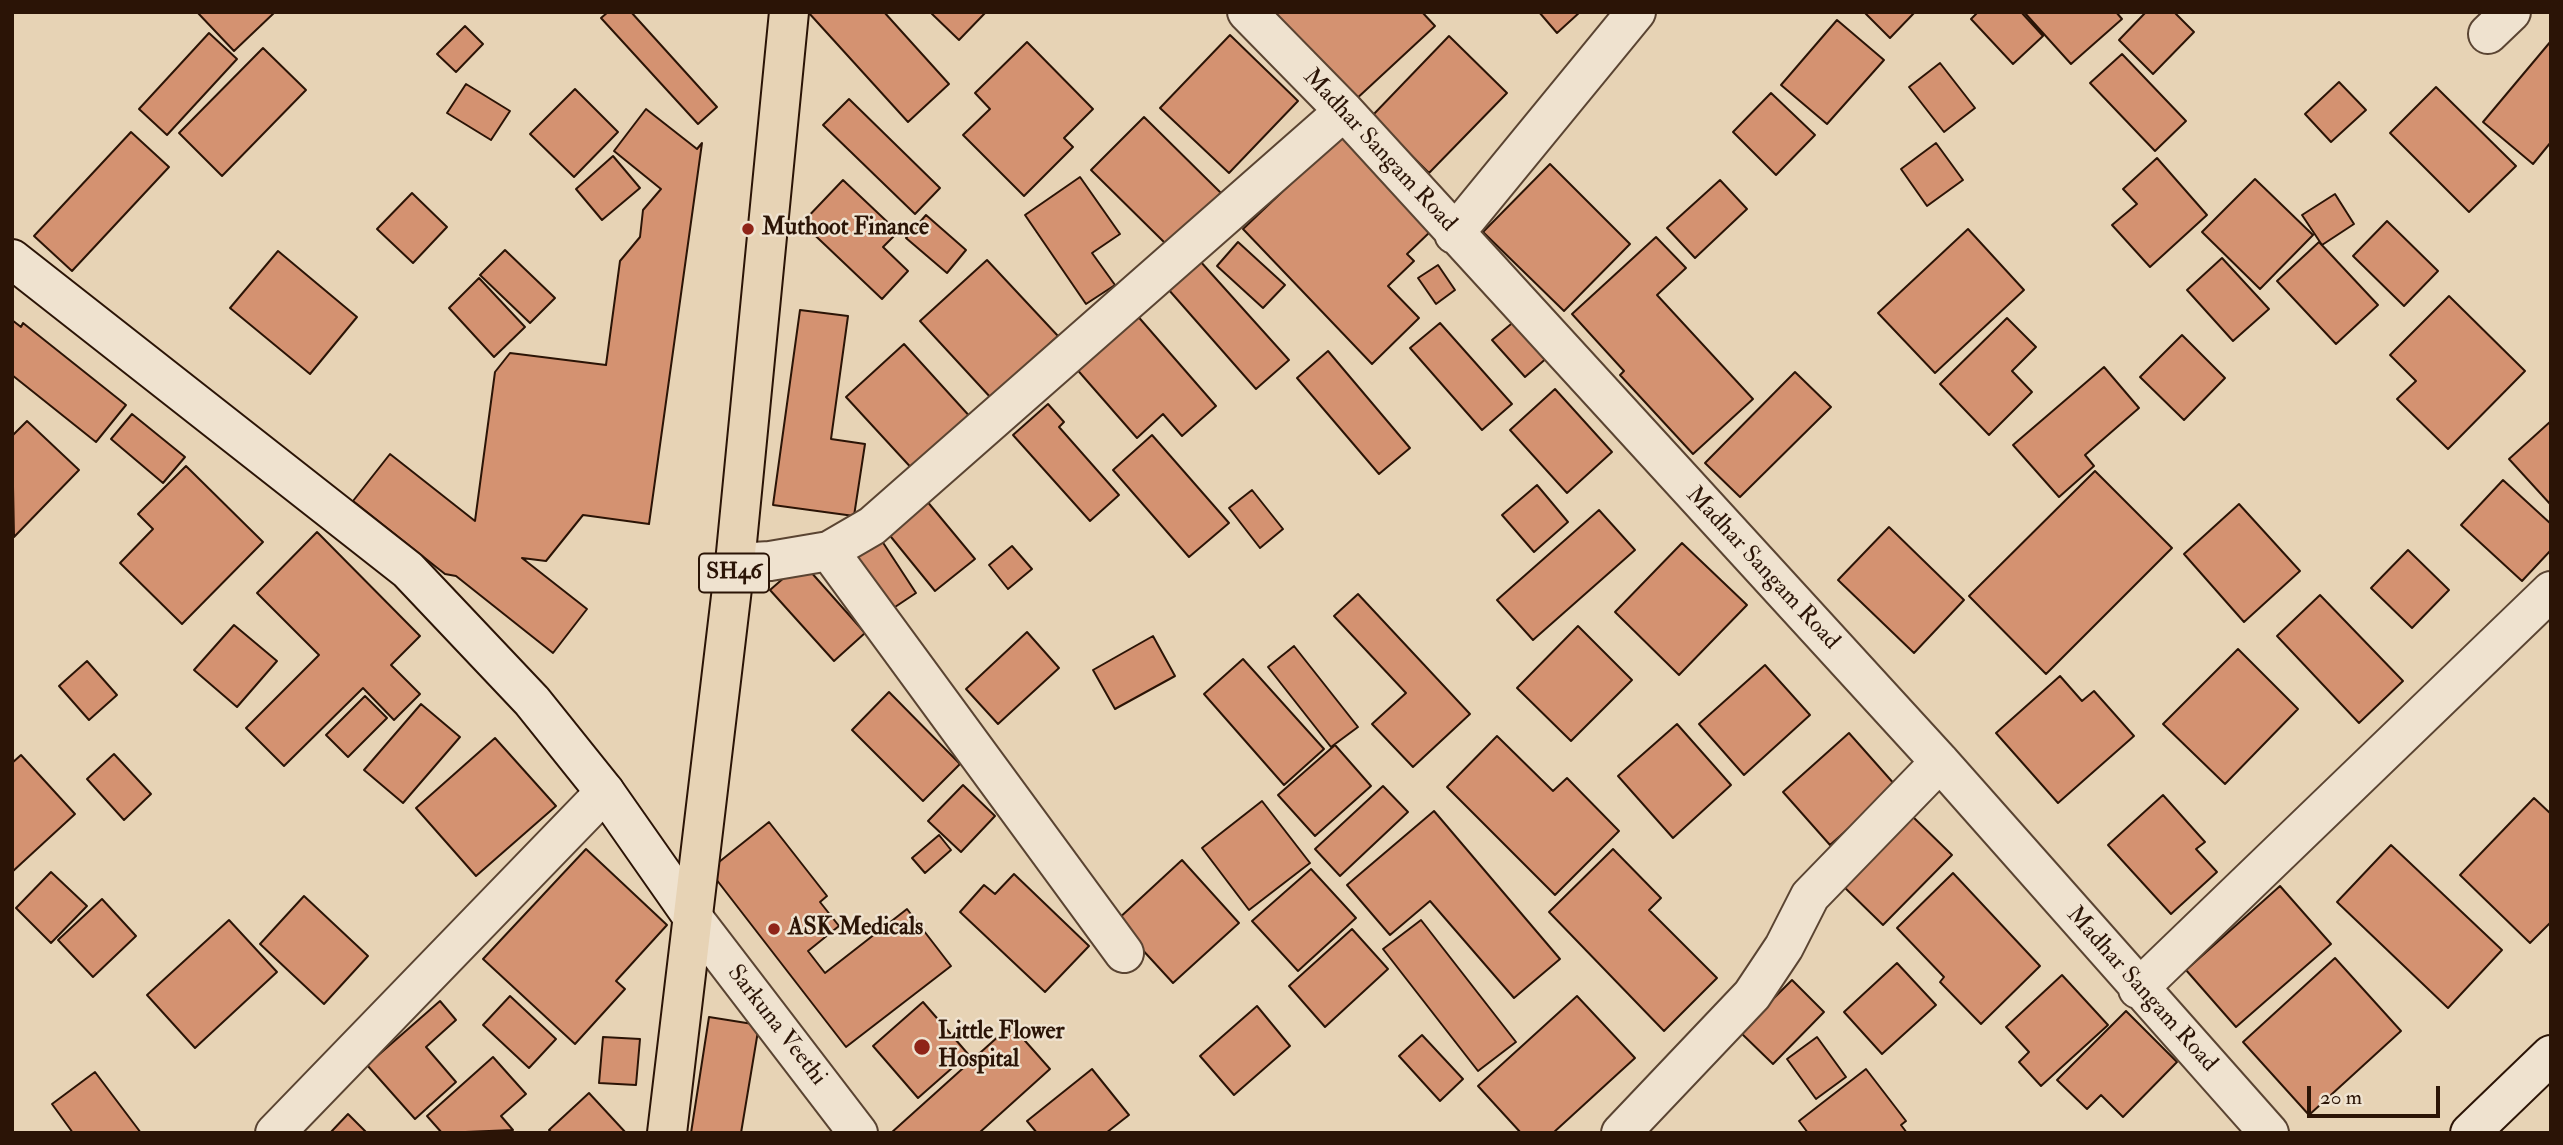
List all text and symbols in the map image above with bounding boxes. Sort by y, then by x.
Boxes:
street label: Madhar Sangam Road [1296,64,1462,238]
place label: Muthoot Finance [762,215,929,243]
marker: Muthoot Finance [740,221,756,237]
street label: Madhar Sangam Road [1679,482,1845,656]
road number: SH46 [699,554,769,593]
street label: Madhar Sangam Road [2059,901,2223,1079]
place label: ASK Medicals [788,915,923,943]
marker: ASK Medicals [766,921,782,937]
street label: Sarkuna Veethi [720,960,832,1092]
place label: Little Flower Hospital [938,1019,1064,1075]
marker: Little Flower Hospital [912,1037,932,1057]
scale bar [2311,1072,2444,1116]
text: 20 m [2320,1084,2362,1111]

